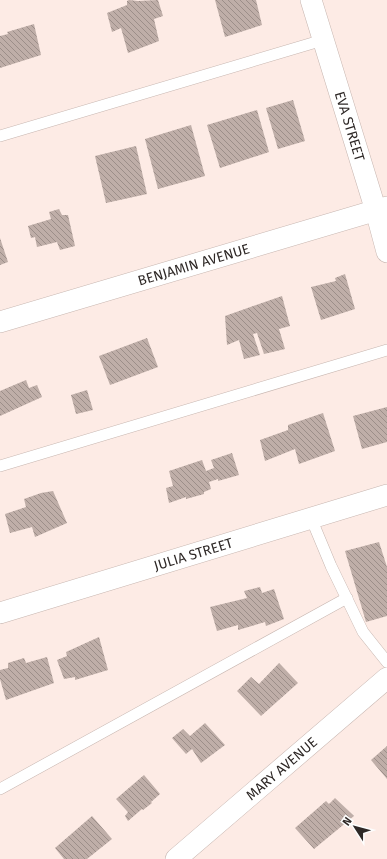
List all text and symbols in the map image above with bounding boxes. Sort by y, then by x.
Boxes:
street label: EVA STREET [331,89,369,164]
street label: BENJAMIN AVENUE [136,240,252,289]
street label: JULIA STREET [152,534,236,574]
street label: MARY AVENUE [243,733,320,804]
north arrow [335,807,375,847]
text: N [340,815,355,828]

